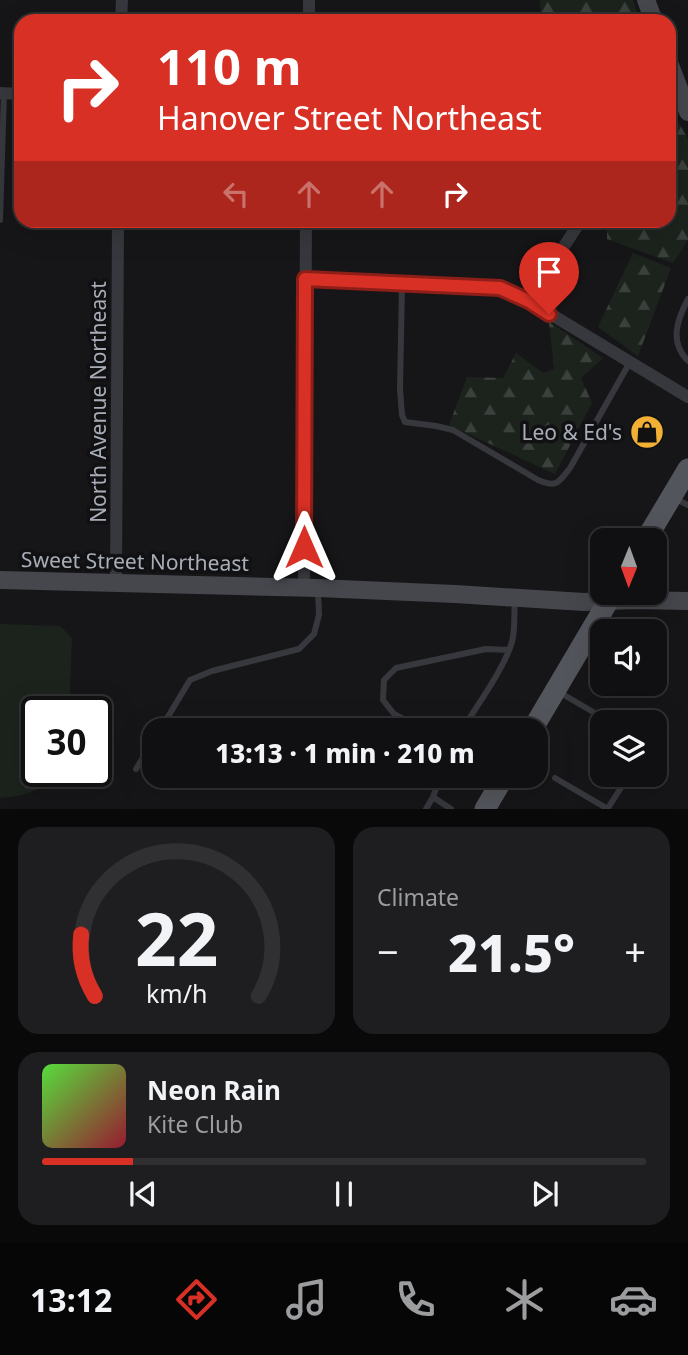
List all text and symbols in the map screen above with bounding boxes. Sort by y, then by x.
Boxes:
text: 110 m [157,33,302,99]
icon: right [42,42,133,133]
text: Hanover Street Northeast [157,96,542,139]
icon: left [217,175,255,213]
icon: ahead [290,175,328,213]
icon: ahead [363,175,401,213]
icon: right [436,175,474,213]
pin [519,242,579,314]
icon: arrive [530,253,568,291]
street label: North Avenue Northeast [84,281,112,523]
shop icon: Leo & Ed's [628,413,666,451]
place label: Leo & Ed's [521,418,622,446]
position arrow [267,510,341,584]
north arrow [590,528,667,606]
map controls [590,528,667,787]
street label: Sweet Street Northeast [21,545,250,577]
button: sound [590,619,667,696]
speed limit sign: 30 [21,696,112,787]
button: layers [590,710,667,787]
text: 13:13 · 1 min · 210 m [215,735,475,771]
text: Climate [377,881,459,913]
text: 22 [135,889,218,988]
text: 21.5° [448,916,575,987]
text: − [377,925,399,977]
text: + [624,925,646,977]
text: km/h [146,976,207,1010]
text: Neon Rain [147,1072,281,1108]
text: Kite Club [147,1108,243,1140]
icon: previous [124,1175,162,1213]
icon: pause [325,1175,363,1213]
icon: next [526,1175,564,1213]
icon: directions [172,1275,221,1324]
icon: music [282,1275,331,1324]
icon: phone [391,1275,440,1324]
icon: climate [500,1275,549,1324]
icon: car [609,1275,658,1324]
text: 13:12 [30,1278,112,1321]

